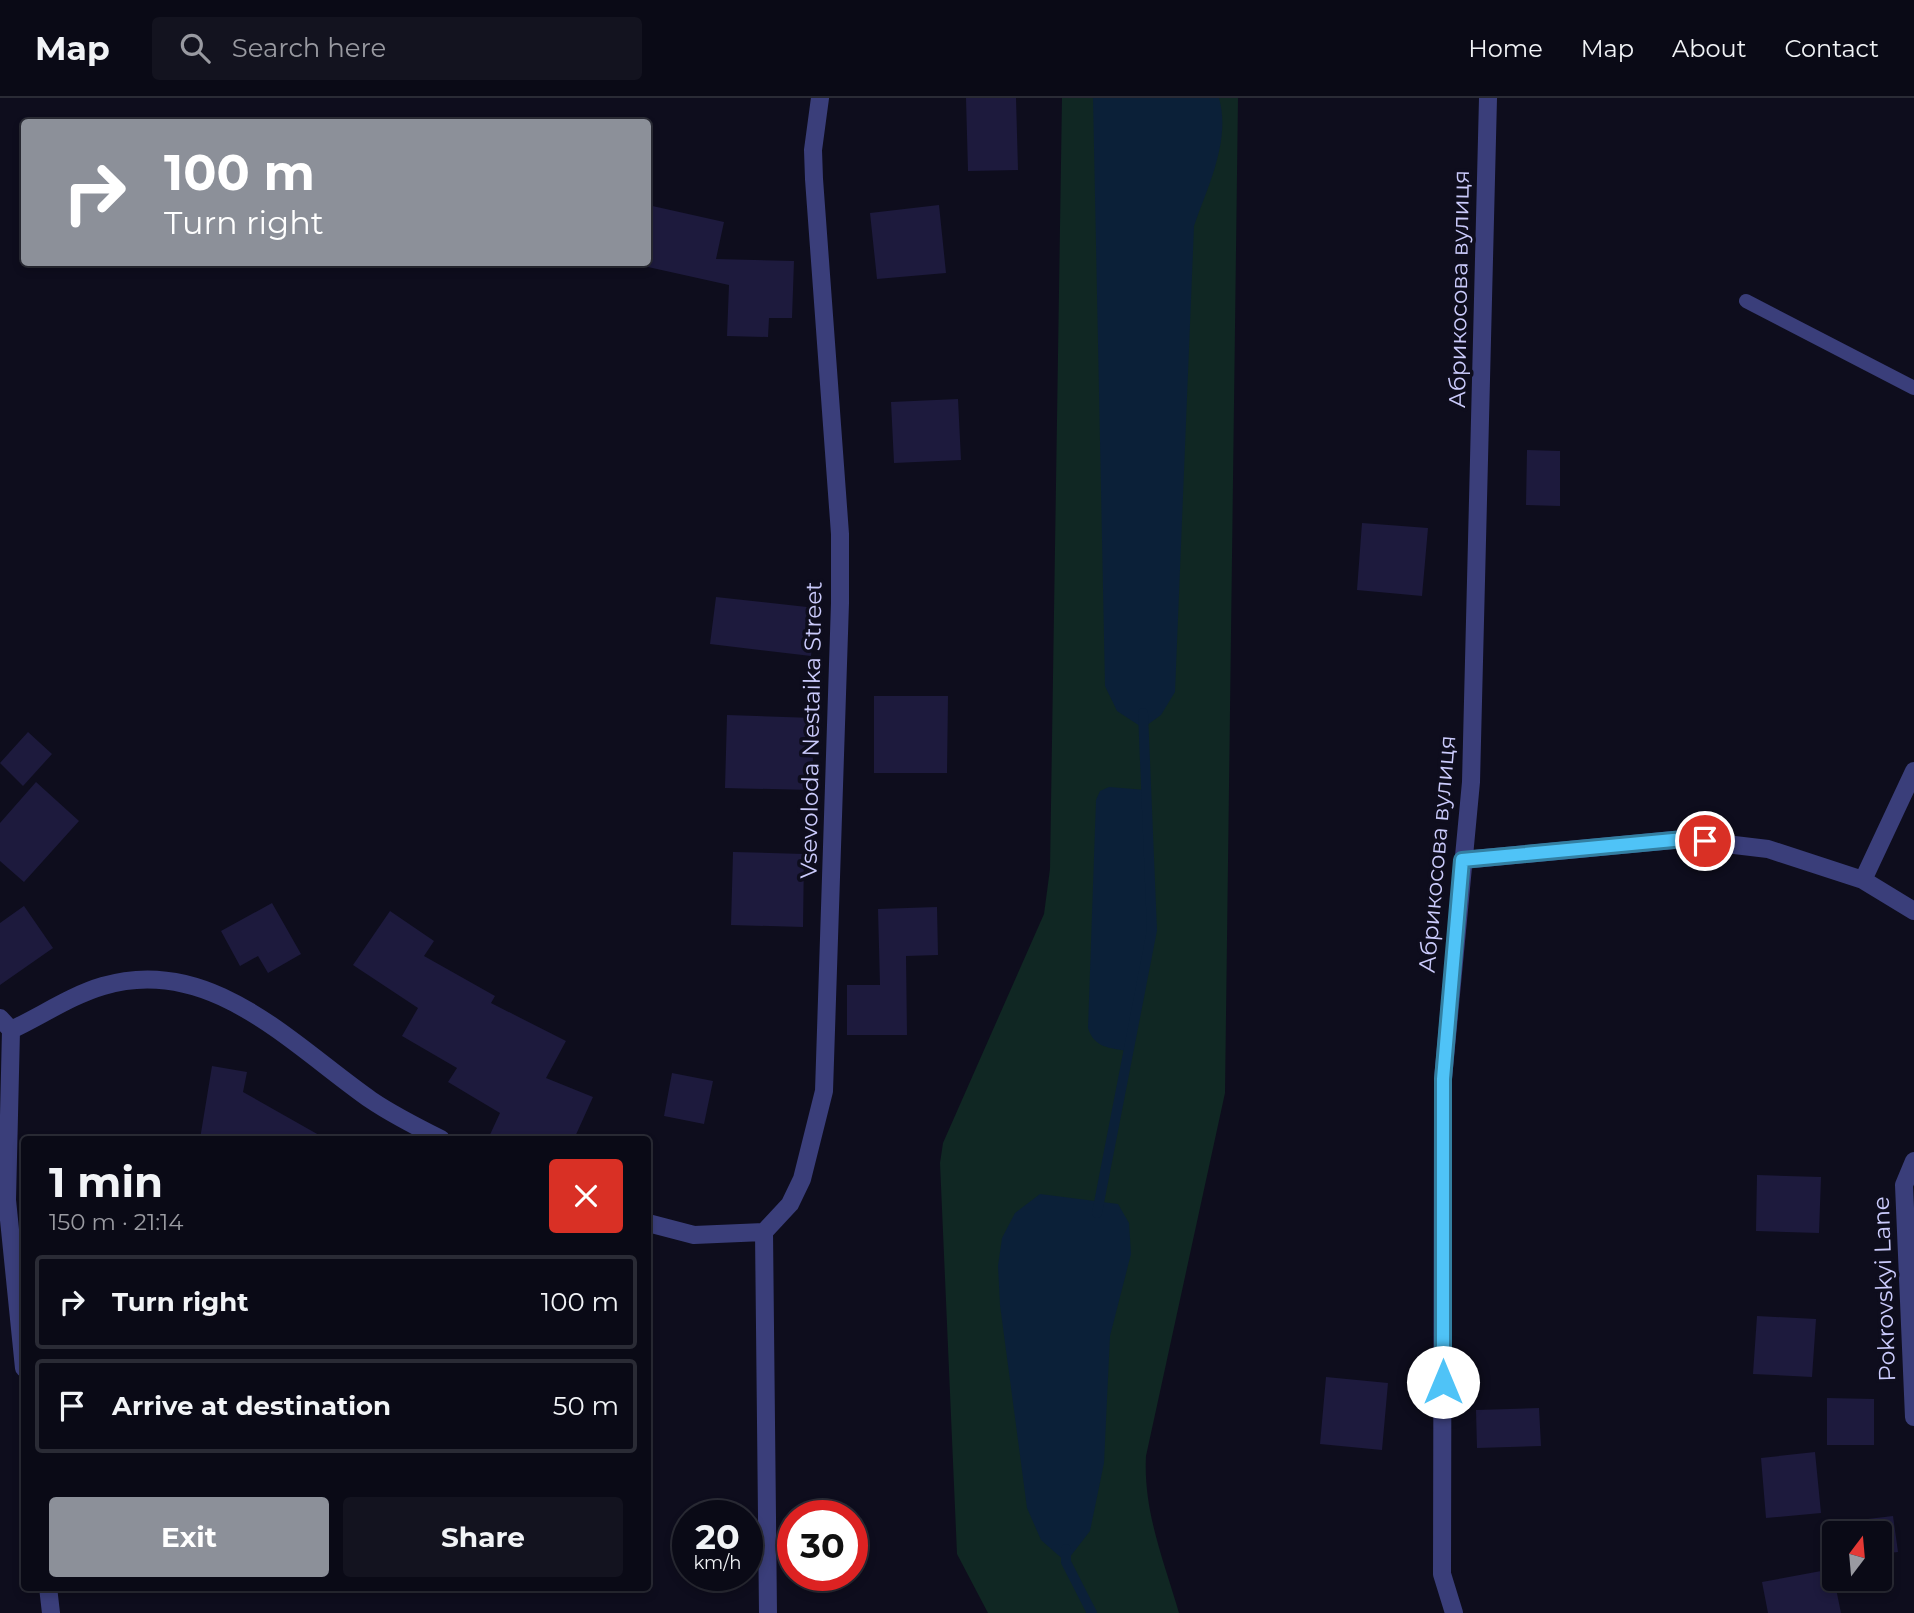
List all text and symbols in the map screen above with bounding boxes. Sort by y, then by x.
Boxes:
search box [152,17,642,80]
text: Map [35,28,110,68]
icon: search [176,29,214,67]
text: Search here [232,32,386,64]
text: Home [1468,34,1543,63]
text: Map [1581,34,1634,63]
text: About [1672,34,1746,63]
text: Contact [1784,34,1879,63]
text: 100 m [164,143,315,202]
icon: right [49,147,140,238]
street label: Абрикосова вулиця [1443,170,1475,408]
text: Turn right [164,203,324,242]
street label: Vsevoloda Nestaika Street [794,581,828,879]
street label: Абрикосова вулиця [1413,734,1461,974]
pin [1675,811,1735,871]
icon: arrive [1686,822,1724,860]
text: 1 min [49,1156,163,1208]
button: close [549,1159,623,1233]
street label: Pokrovskyi Lane [1867,1196,1901,1382]
text: 150 m · 21:14 [49,1208,184,1236]
icon: right [53,1283,91,1321]
text: Turn right [112,1286,248,1318]
text: 100 m [541,1286,619,1318]
position arrow [1406,1345,1480,1419]
icon: arrive [53,1387,91,1425]
text: Arrive at destination [112,1390,391,1422]
text: 50 m [553,1390,619,1422]
button: Exit [49,1497,329,1577]
button: Share [343,1497,623,1577]
speed limit sign: 30 [777,1500,868,1591]
text: 20 [695,1515,740,1558]
north arrow [1822,1521,1892,1591]
map controls [1822,1521,1892,1591]
text: km/h [693,1552,742,1574]

